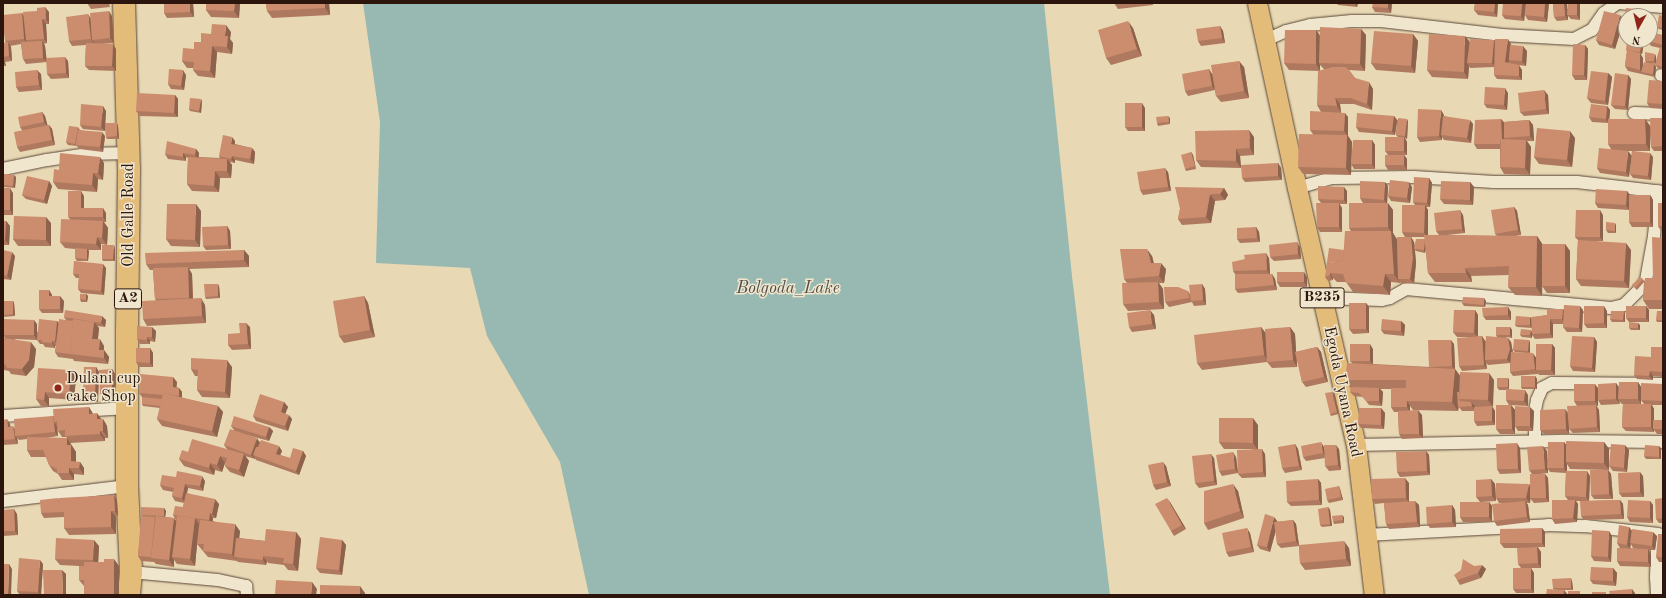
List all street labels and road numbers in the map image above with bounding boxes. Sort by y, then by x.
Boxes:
street label: Old Galle Road [119,163,139,267]
road number: B235 [1299,285,1345,311]
road number: A2 [113,286,143,312]
street label: Egoda Uyana Road [1319,325,1365,459]

